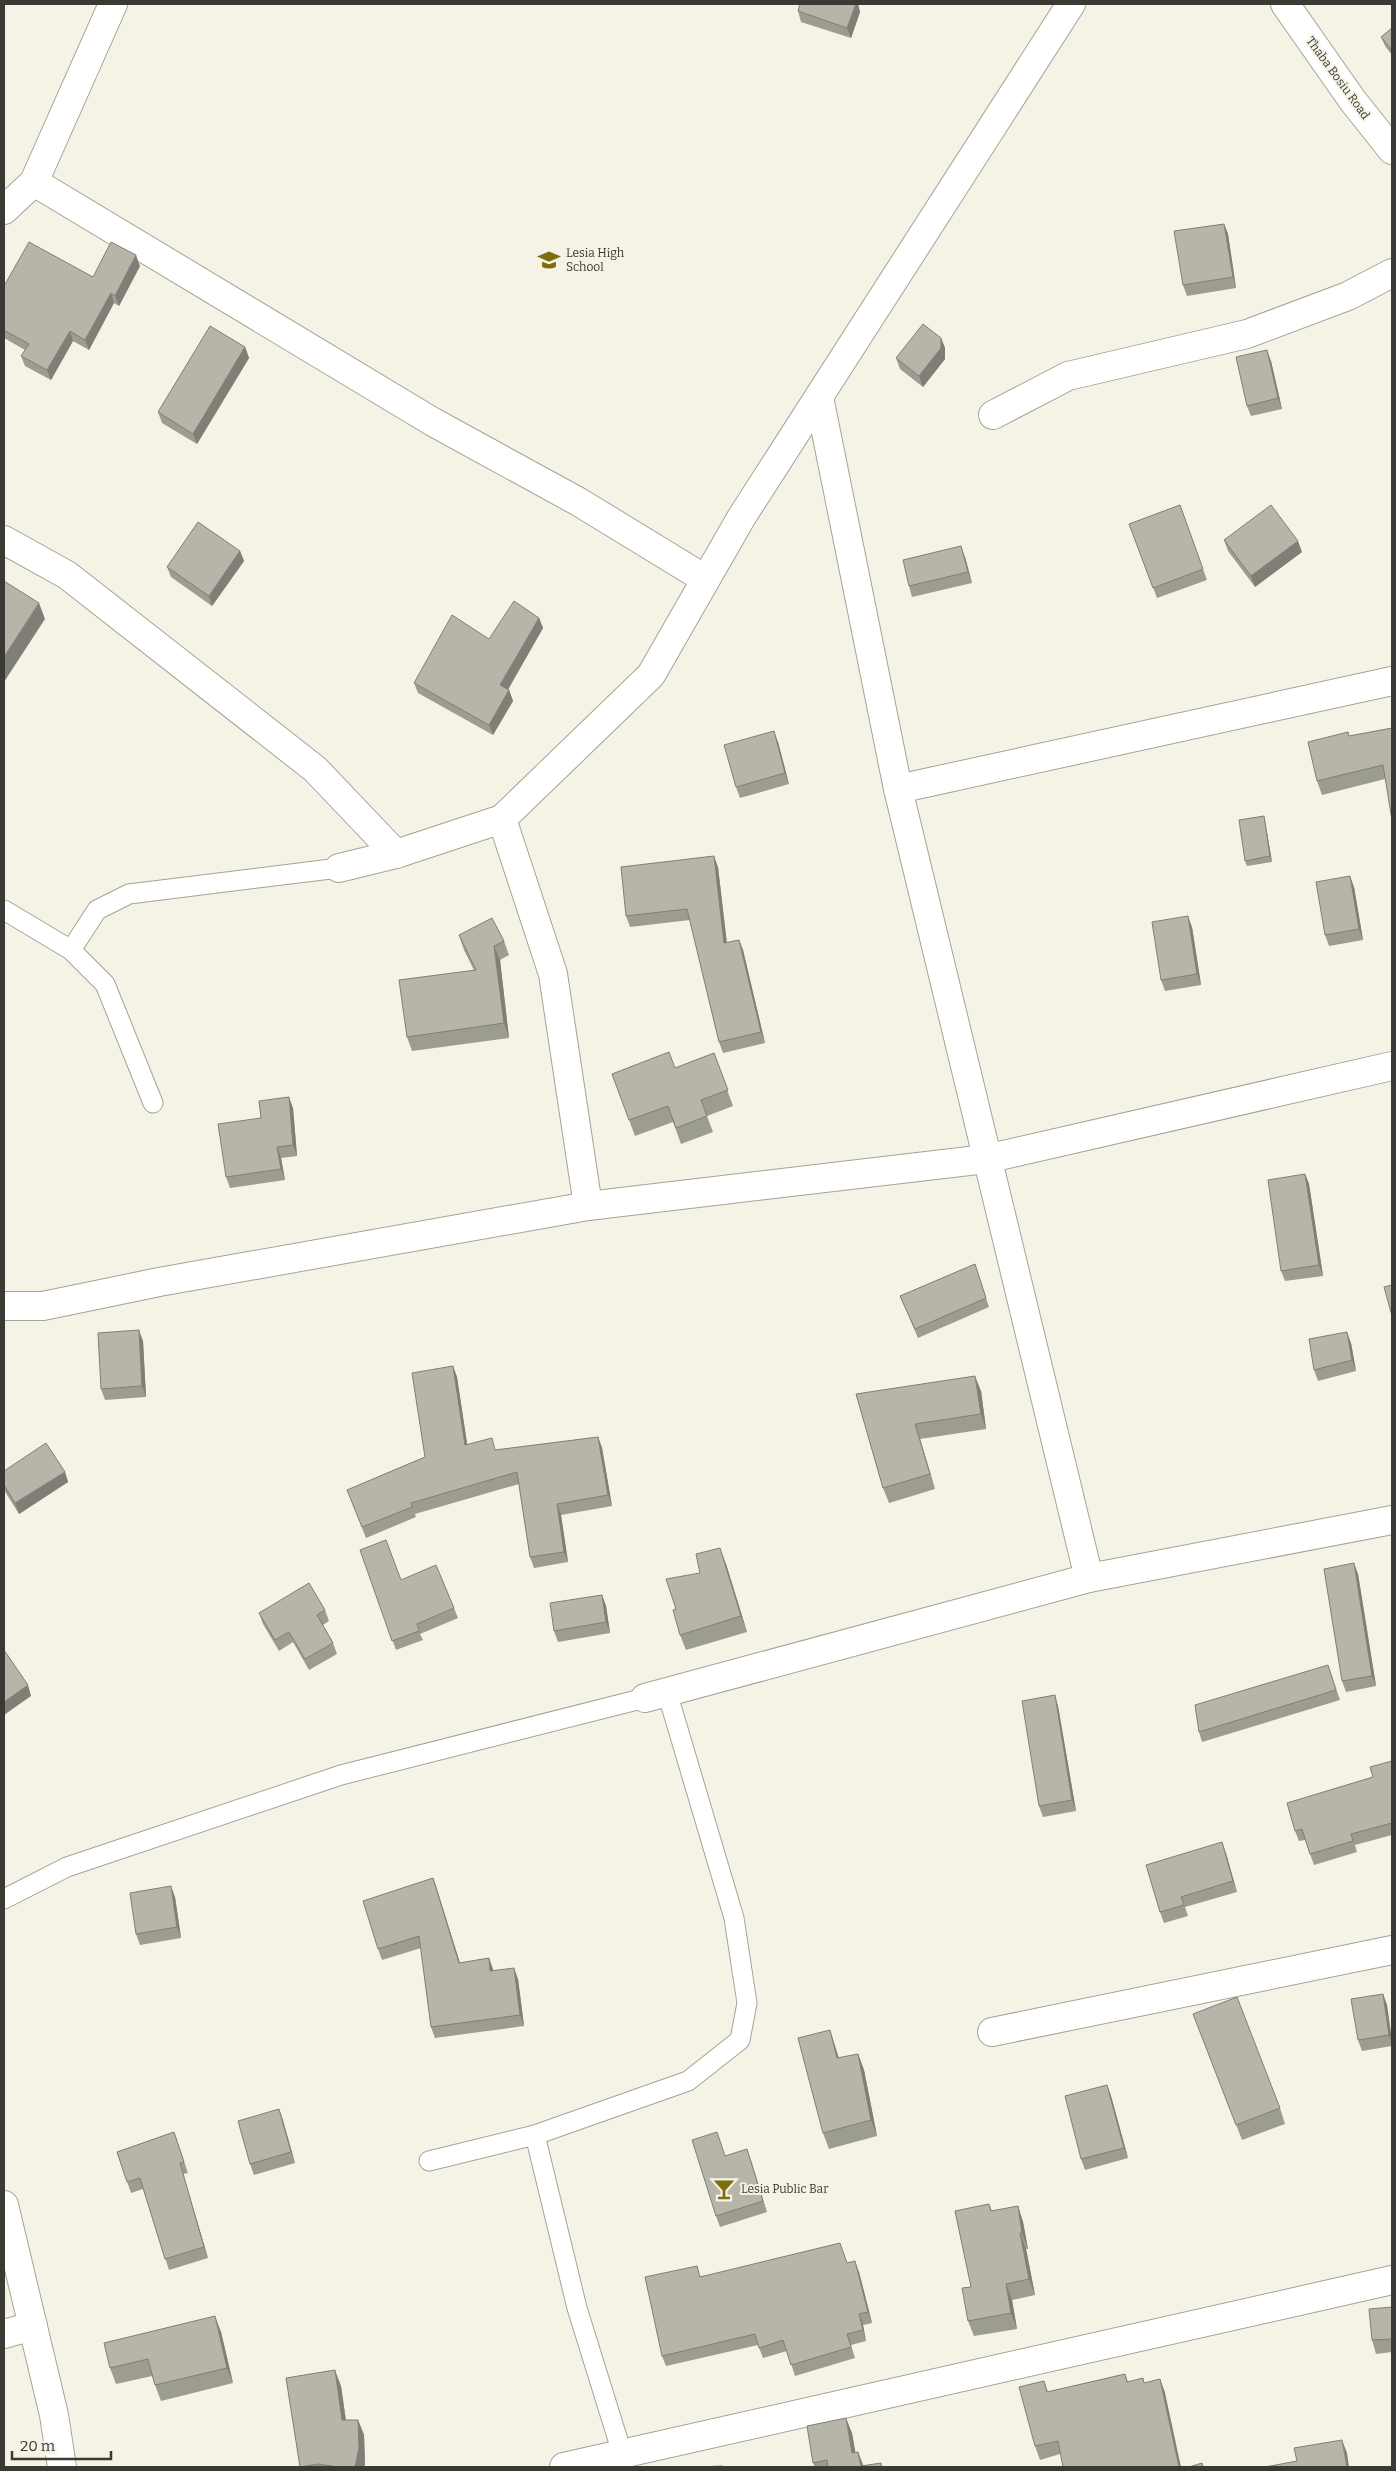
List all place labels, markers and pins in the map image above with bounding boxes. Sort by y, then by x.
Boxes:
place label: Lesia High School [566,246,625,274]
school or university icon: Lesia High School [536,247,562,273]
bar icon: Lesia Public Bar [711,2176,737,2202]
place label: Lesia Public Bar [741,2182,829,2196]

